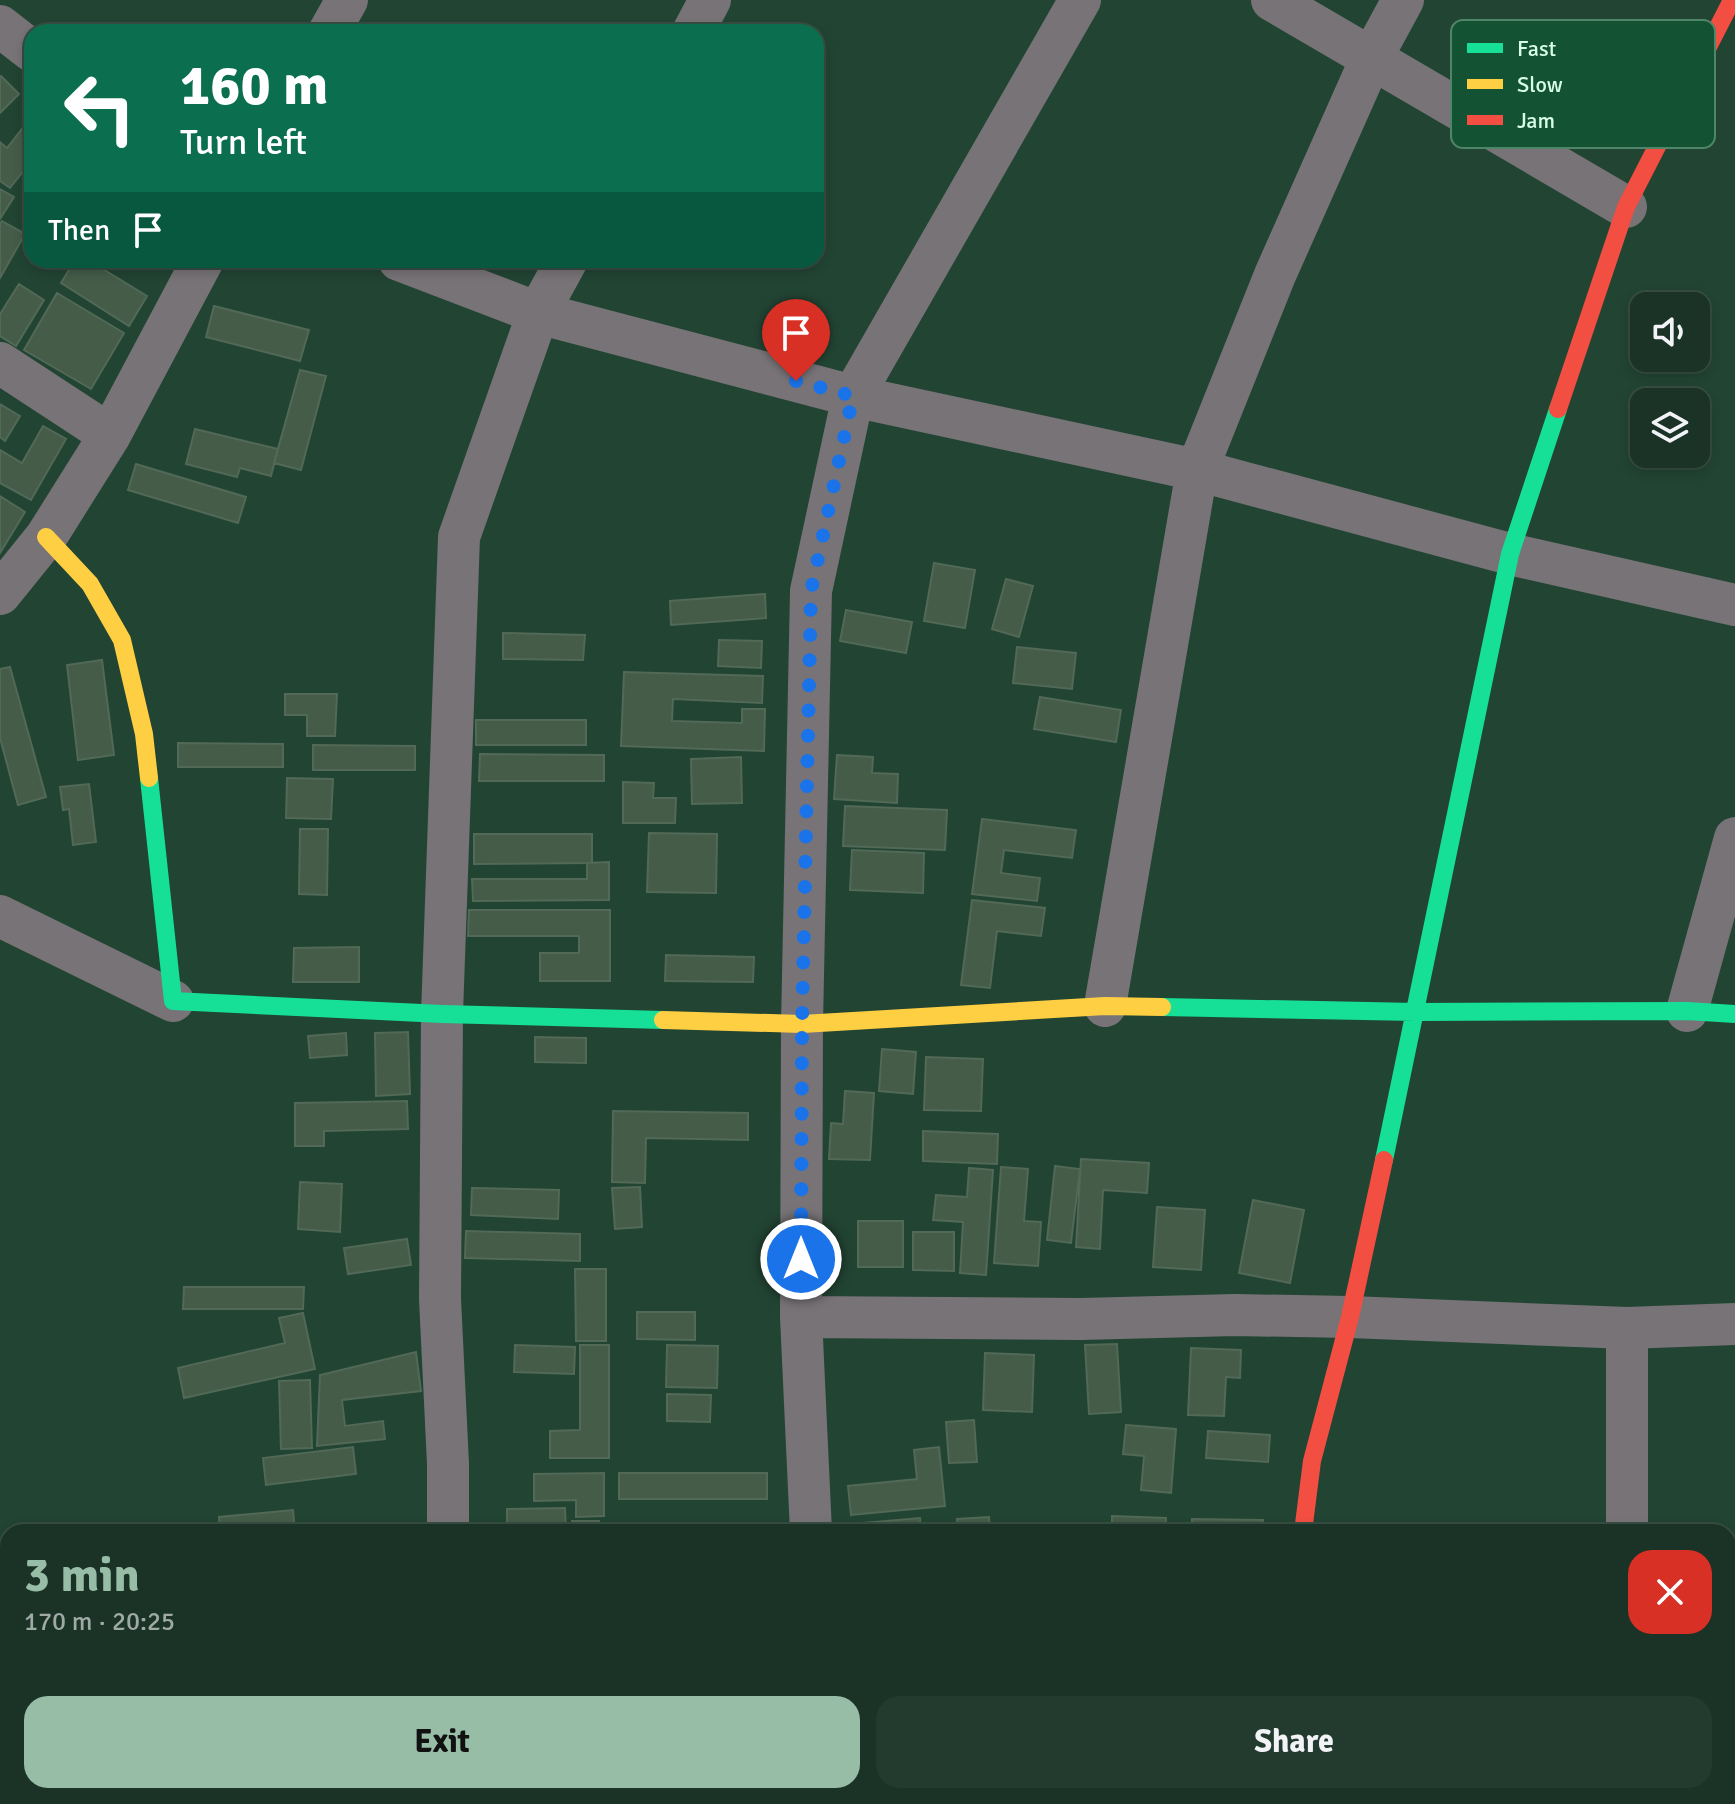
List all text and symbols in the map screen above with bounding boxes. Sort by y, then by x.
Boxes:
legend [1451,20,1715,148]
text: Fast [1517,35,1557,62]
text: 160 m [180,51,328,120]
icon: left [48,56,152,160]
text: Slow [1517,71,1563,98]
text: Jam [1517,107,1555,134]
text: Turn left [180,120,307,165]
icon: arrive [126,208,170,252]
text: Then [48,212,110,249]
map controls [1630,292,1710,468]
button: sound [1630,292,1710,372]
pin [762,299,830,381]
icon: arrive [774,311,818,355]
button: layers [1630,388,1710,468]
position arrow [759,1217,843,1301]
text: 3 min [24,1546,140,1605]
button: close [1628,1550,1712,1634]
text: 170 m · 20:25 [24,1606,175,1638]
button: Exit [24,1696,860,1788]
button: Share [876,1696,1712,1788]

